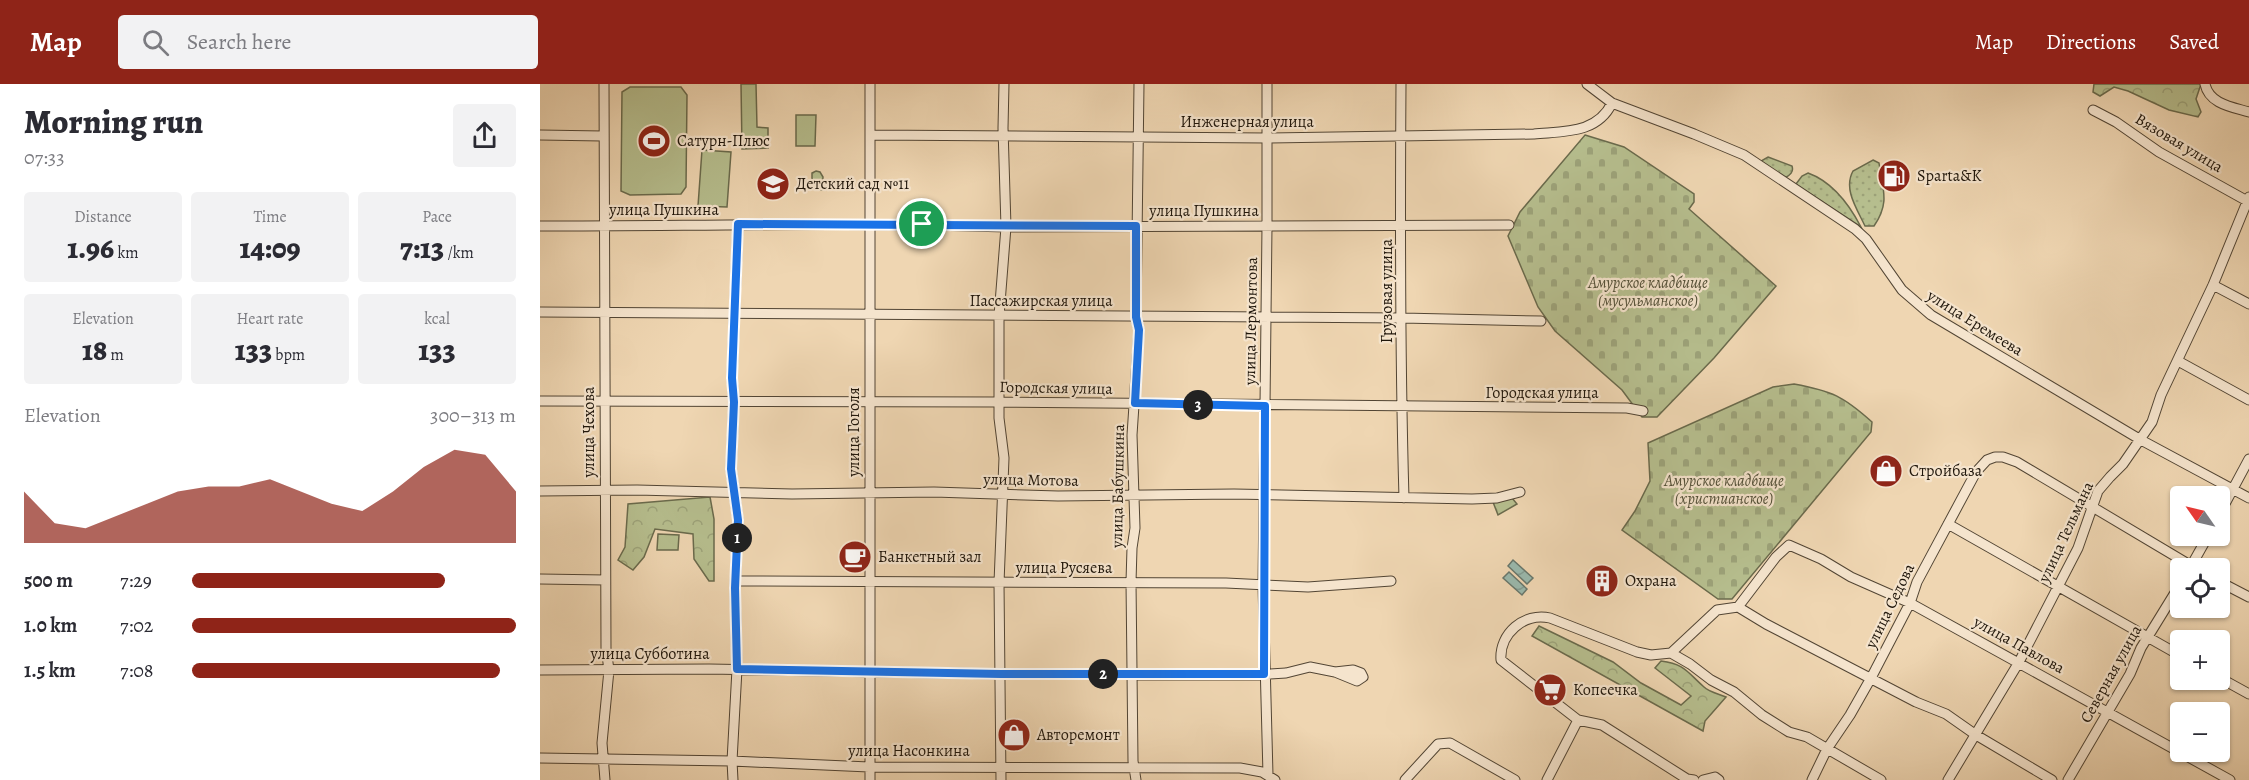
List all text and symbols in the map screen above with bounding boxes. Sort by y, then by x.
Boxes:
search box [118,15,538,69]
text: Map [30,23,82,61]
icon: search [139,26,172,59]
text: Search here [187,27,291,57]
text: Map [1975,28,2013,56]
text: Directions [2046,28,2136,56]
text: Saved [2169,28,2219,56]
text: Morning run [24,99,203,144]
button: share [453,104,516,167]
street label: Вязовая улица [2131,108,2228,178]
street label: Инженерная улица [1180,111,1314,133]
sports icon: Сатурн-Плюс [636,123,672,159]
place label: Сатурн-Плюс [677,130,770,152]
text: 07:33 [24,144,64,171]
fuel station icon: Sparta&K [1876,158,1912,194]
place label: Sparta&K [1917,165,1982,187]
school or university icon: Детский сад №11 [755,166,791,202]
place label: Детский сад №11 [796,173,910,195]
pin [896,198,947,249]
street label: улица Пушкина [608,199,719,221]
street label: улица Пушкина [1148,200,1259,222]
text: Distance [74,206,132,228]
text: Time [253,206,287,228]
text: Pace [422,206,452,228]
icon: arrive [905,207,938,240]
text: 1.96 [67,228,114,268]
text: 14:09 [239,228,301,268]
text: 7:13 [400,228,444,268]
street label: Грузовая улица [1376,238,1398,343]
text: km [114,242,139,264]
text: /km [444,242,474,264]
street label: улица Лермонтова [1239,256,1263,386]
park label: Амурское кладбище (мусульманское) [1587,272,1708,312]
street label: улица Еремеева [1922,284,2028,362]
street label: Пассажирская улица [969,290,1113,312]
text: Elevation [72,308,134,330]
text: Heart rate [237,308,303,330]
text: kcal [424,308,450,330]
text: 18 [82,330,107,370]
text: 133 [235,330,272,370]
text: 133 [418,330,456,370]
text: m [107,344,124,366]
text: bpm [272,344,305,366]
street label: Городская улица [999,376,1113,400]
street label: Городская улица [1485,382,1599,404]
street label: улица Чехова [578,386,600,478]
street label: улица Гоголя [843,387,865,478]
pin: 3 [1183,390,1213,420]
text: 3 [1195,394,1201,416]
text: Elevation [24,402,101,429]
text: 300–313 m [430,402,516,429]
street label: улица Бабушкина [1106,423,1130,549]
shop icon: Стройбаза [1868,453,1904,489]
place label: Стройбаза [1909,460,1983,482]
street label: улица Мотова [982,468,1080,492]
park label: Амурское кладбище (христианское) [1663,470,1784,510]
street label: улица Тельмана [2033,477,2099,587]
north arrow [2170,486,2230,546]
map controls [2170,486,2230,762]
pin: 1 [722,523,752,553]
text: 1 [734,527,740,549]
cafe icon: Банкетный зал [837,539,873,575]
place label: Банкетный зал [878,546,981,568]
street label: улица Русяева [1015,557,1113,579]
button: locate [2170,558,2230,618]
street label: улица Седова [1860,559,1920,653]
building icon: Охрана [1584,563,1620,599]
text: 500 m [24,567,73,594]
text: 7:29 [120,567,152,594]
place label: Охрана [1625,570,1677,592]
street label: улица Павлова [1969,610,2069,679]
text: 1.0 km [24,612,77,639]
text: 7:02 [120,612,153,639]
street label: Северная улица [2075,621,2147,727]
button: + [2170,630,2230,690]
street label: улица Субботина [589,643,710,665]
text: 1.5 km [24,657,76,684]
text: 7:08 [120,657,154,684]
pin: 2 [1088,659,1118,689]
text: 2 [1099,663,1107,685]
supermarket icon: Копеечка [1532,672,1568,708]
place label: Копеечка [1573,679,1638,701]
button: − [2170,702,2230,762]
shop icon: Авторемонт [996,717,1032,753]
place label: Авторемонт [1036,724,1120,746]
street label: улица Насонкина [847,740,970,762]

